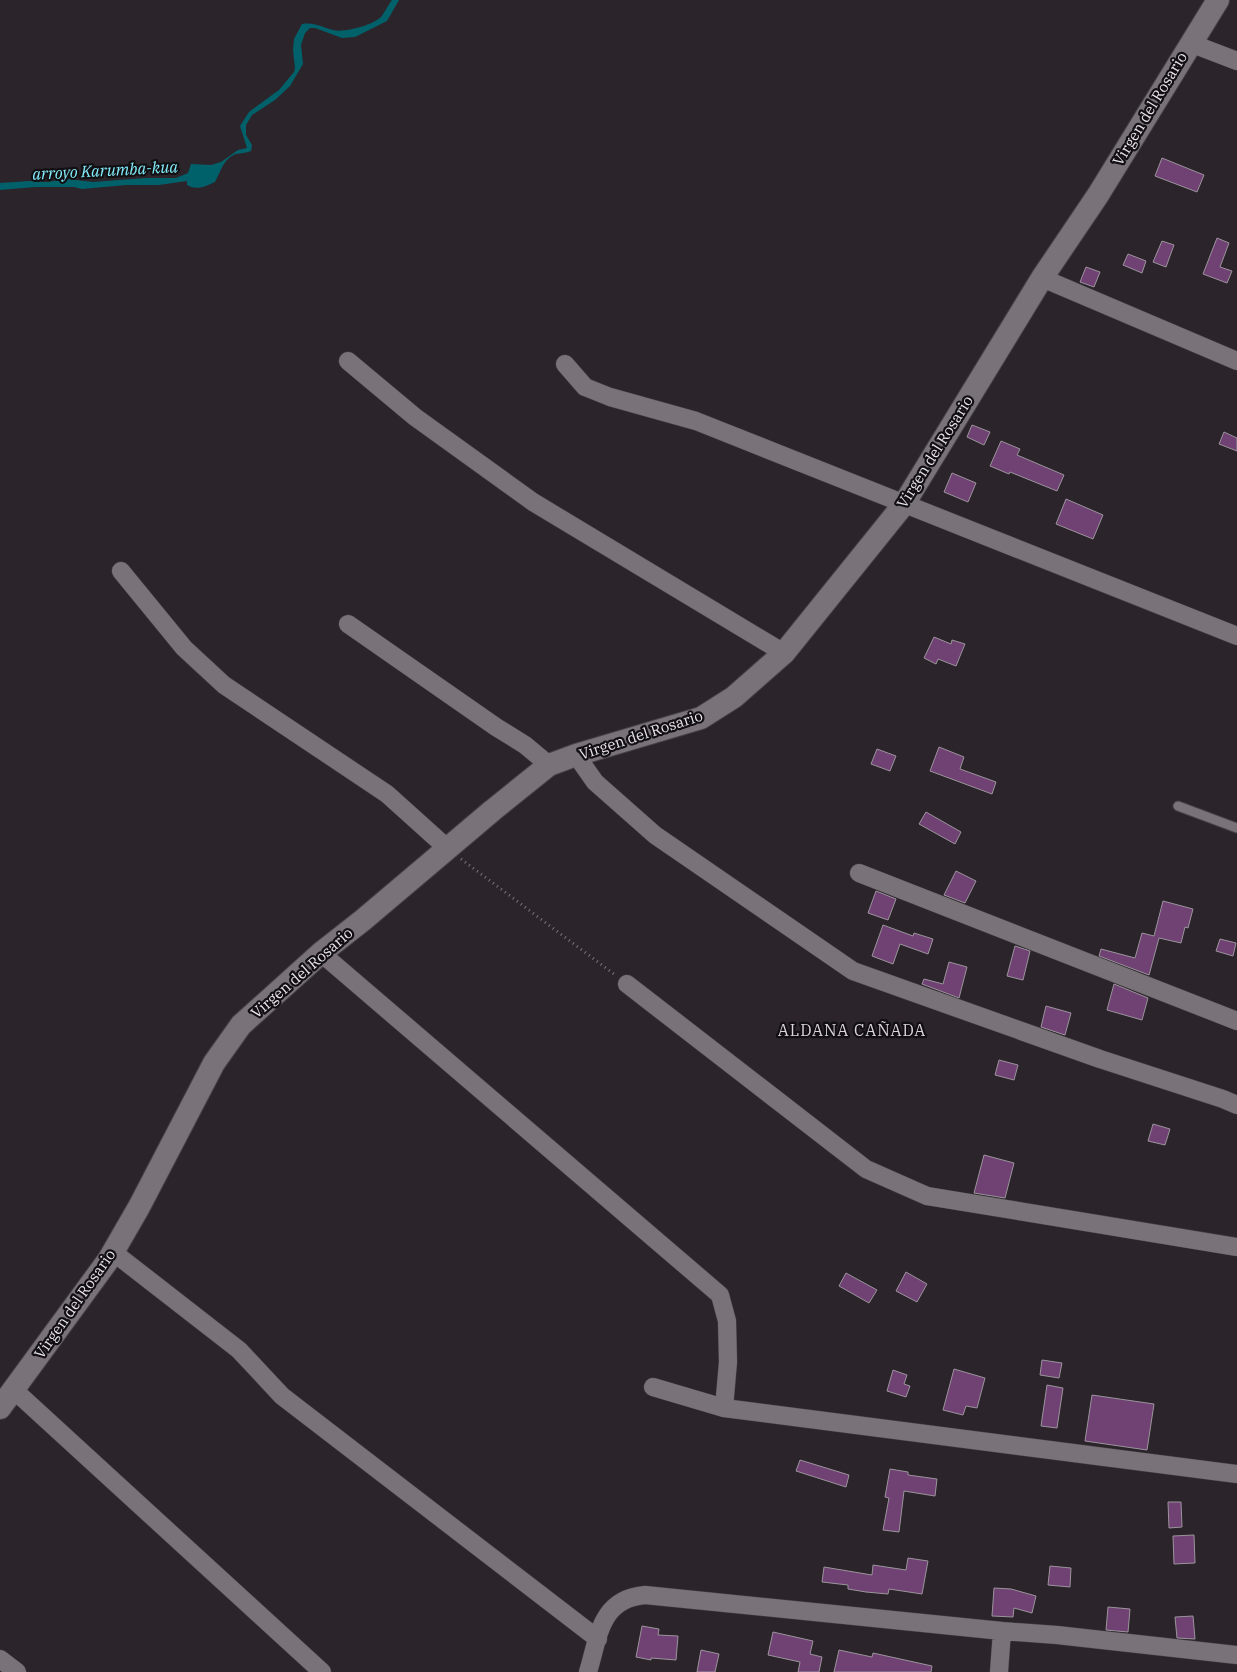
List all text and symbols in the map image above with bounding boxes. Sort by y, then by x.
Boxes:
street label: Virgen del Rosario [1108,49,1191,169]
water label: arroyo Karumba-kua [32,156,179,184]
street label: Virgen del Rosario [892,392,977,511]
street label: Virgen del Rosario [577,706,705,763]
street label: Virgen del Rosario [247,923,357,1022]
district label: ALDANA CAÑADA [778,1020,926,1040]
street label: Virgen del Rosario [30,1245,119,1362]

